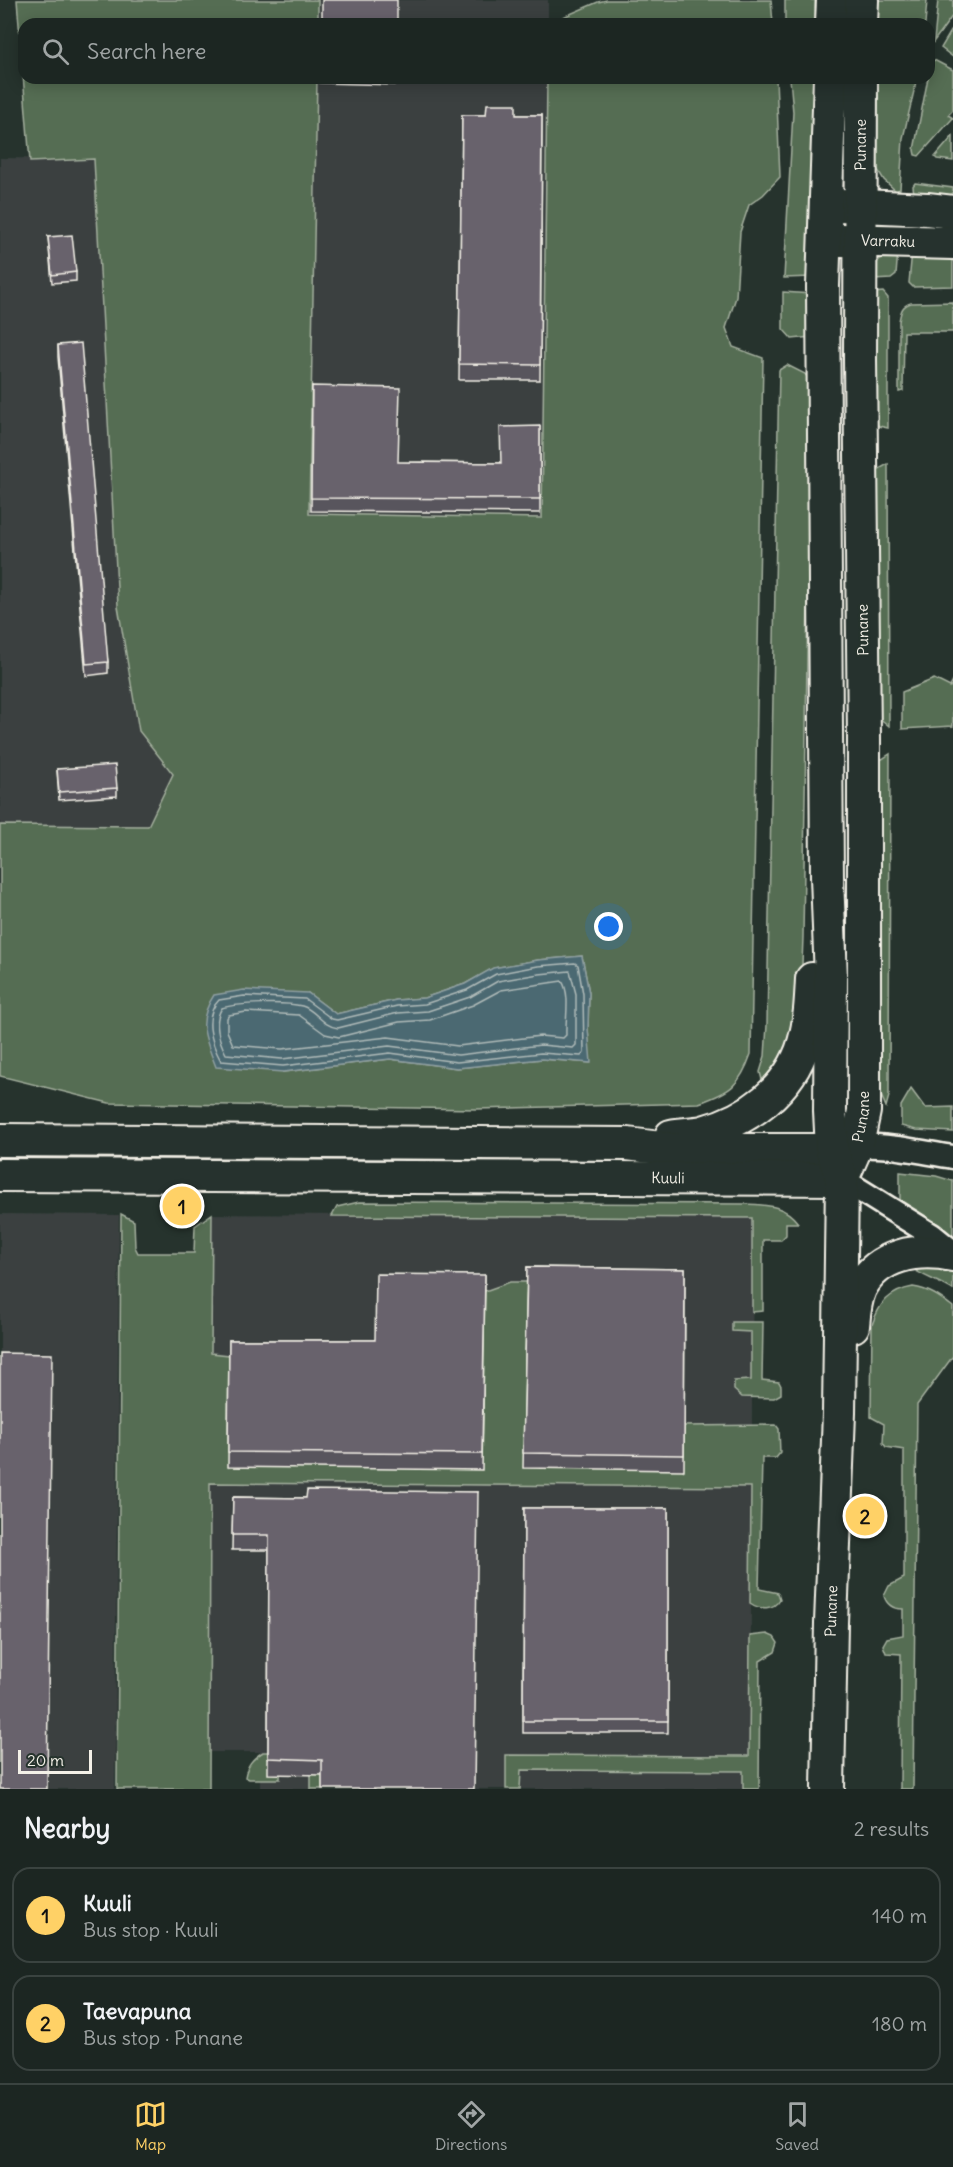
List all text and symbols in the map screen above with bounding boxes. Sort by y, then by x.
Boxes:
search box [18,18,935,84]
icon: search [39,35,72,68]
text: Search here [87,37,206,65]
street label: Punane [851,119,870,171]
street label: Varraku [861,231,916,251]
street label: Punane [853,604,872,656]
your location [594,912,623,941]
street label: Punane [848,1091,874,1144]
street label: Kuuli [651,1168,685,1187]
pin: 1 [162,1184,201,1228]
pin: 2 [846,1494,884,1538]
street label: Punane [821,1585,841,1637]
scale bar [18,1747,92,1774]
text: 20 m [27,1750,64,1770]
text: Nearby [24,1812,110,1845]
text: 2 results [854,1816,929,1841]
text: Kuuli [83,1889,132,1917]
text: 1 [42,1903,49,1928]
text: 140 m [872,1903,927,1928]
text: Bus stop · Kuuli [83,1917,218,1942]
text: Taevapuna [83,1997,191,2025]
text: 2 [40,2011,51,2036]
text: 180 m [872,2011,927,2036]
text: Bus stop · Punane [83,2025,243,2050]
tab: Map [134,2098,167,2154]
tab: Directions [435,2098,507,2154]
tab: Saved [775,2098,819,2154]

